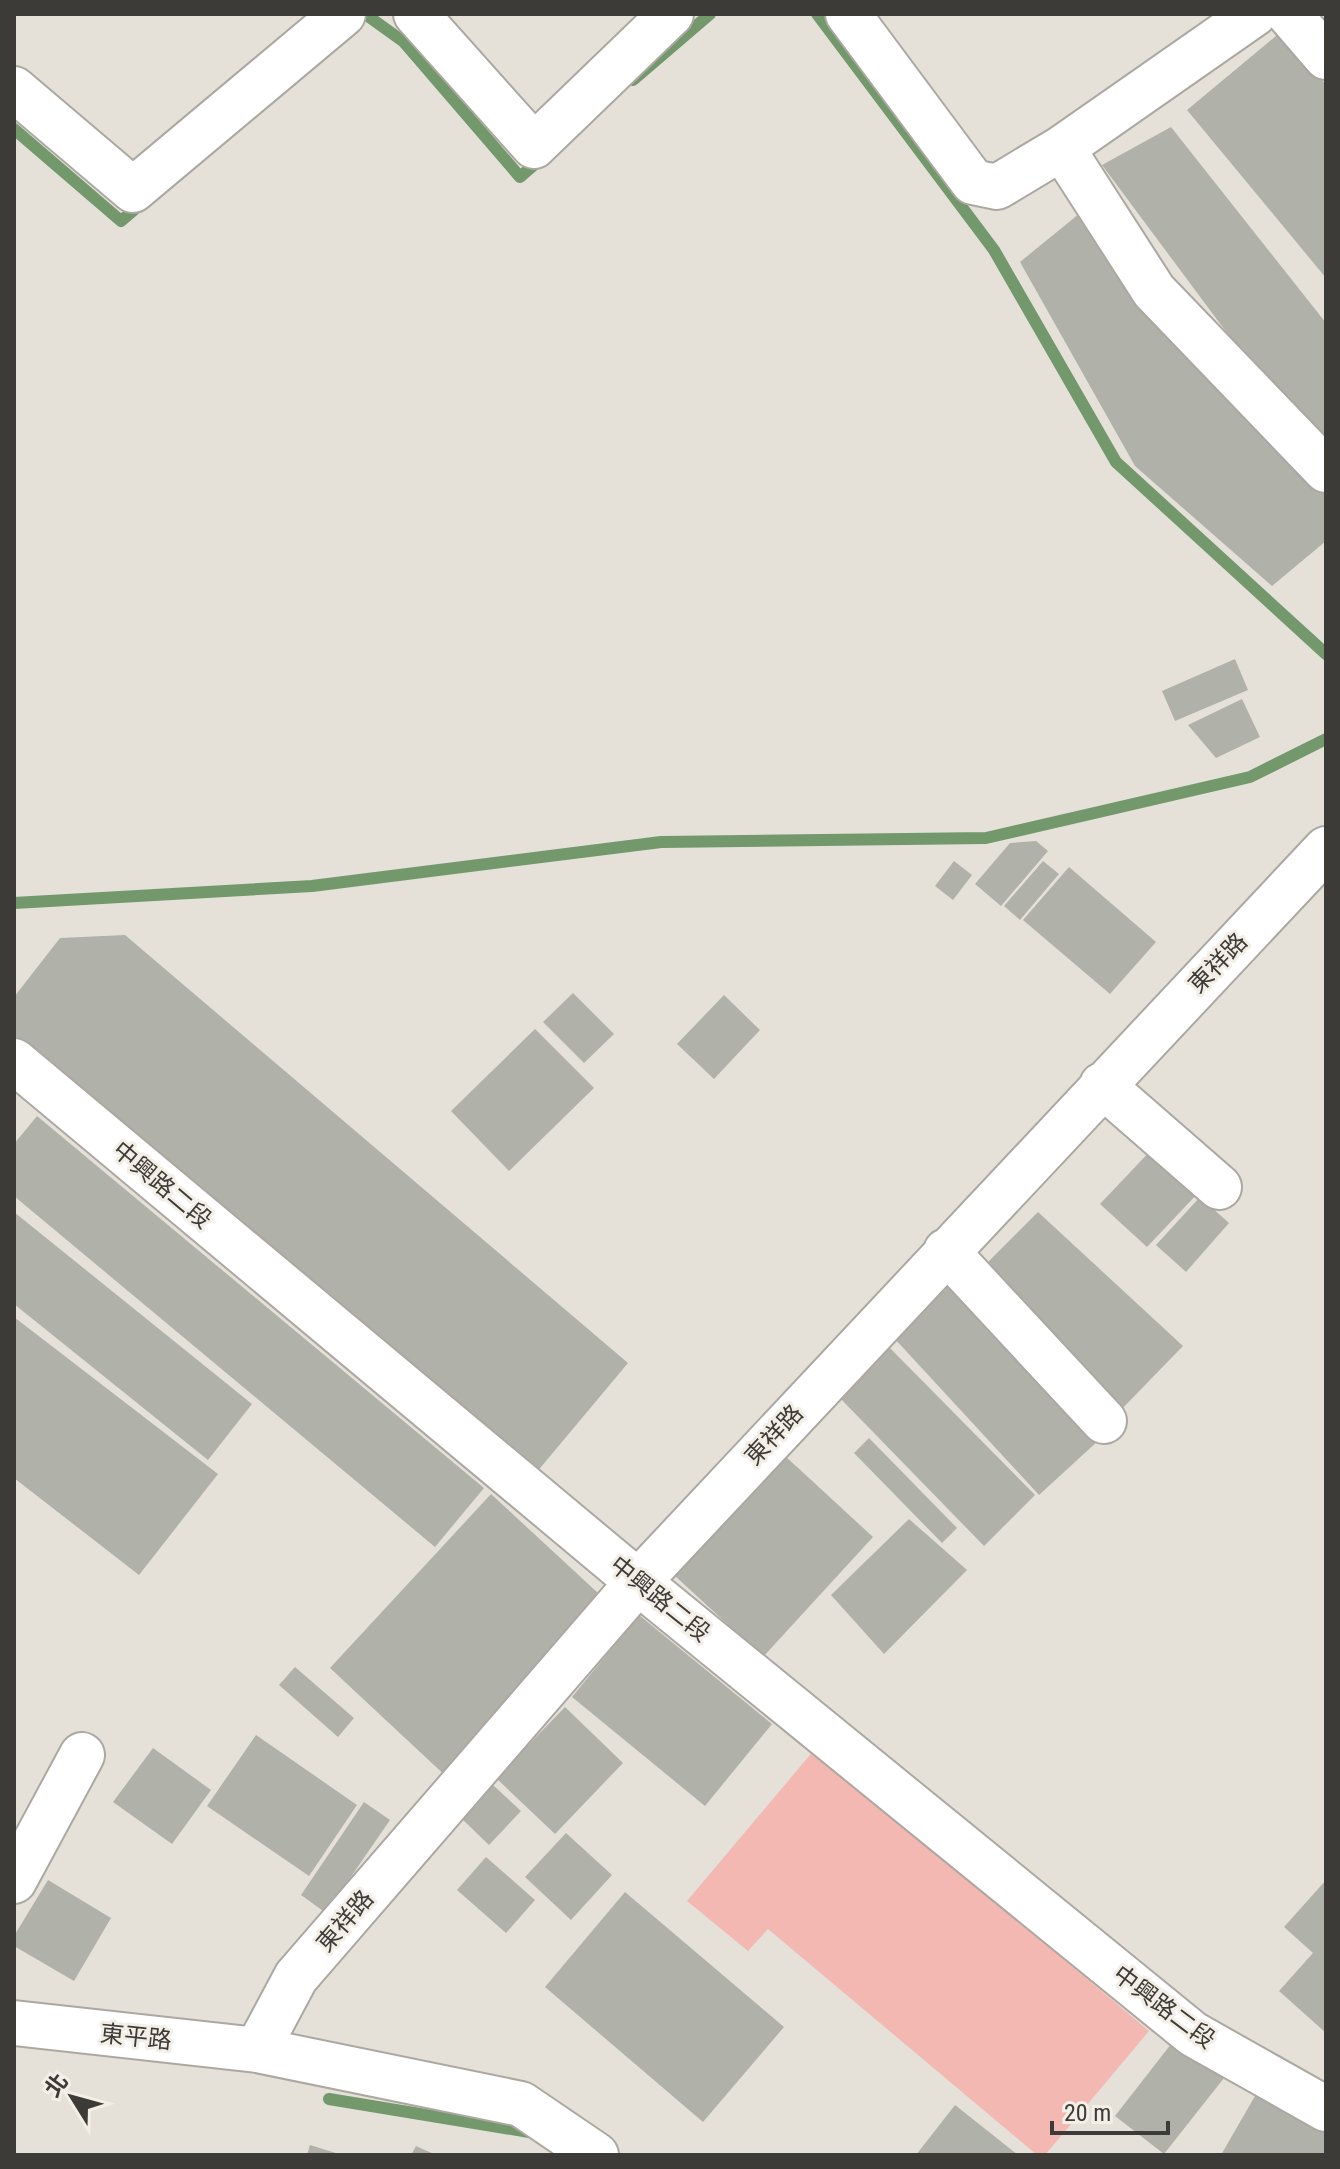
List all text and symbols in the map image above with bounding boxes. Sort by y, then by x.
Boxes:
street label: 東祥路 [1183,927,1253,999]
street label: 中興路二段 [107,1136,217,1234]
street label: 東祥路 [739,1399,809,1471]
street label: 中興路二段 [605,1550,715,1648]
street label: 東祥路 [311,1885,379,1957]
street label: 中興路二段 [1108,1960,1220,2054]
street label: 東平路 [99,2019,173,2055]
north arrow [32,2057,112,2137]
text: 北 [40,2069,73,2102]
scale bar [1052,2085,1168,2135]
text: 20 m [1064,2099,1111,2127]

